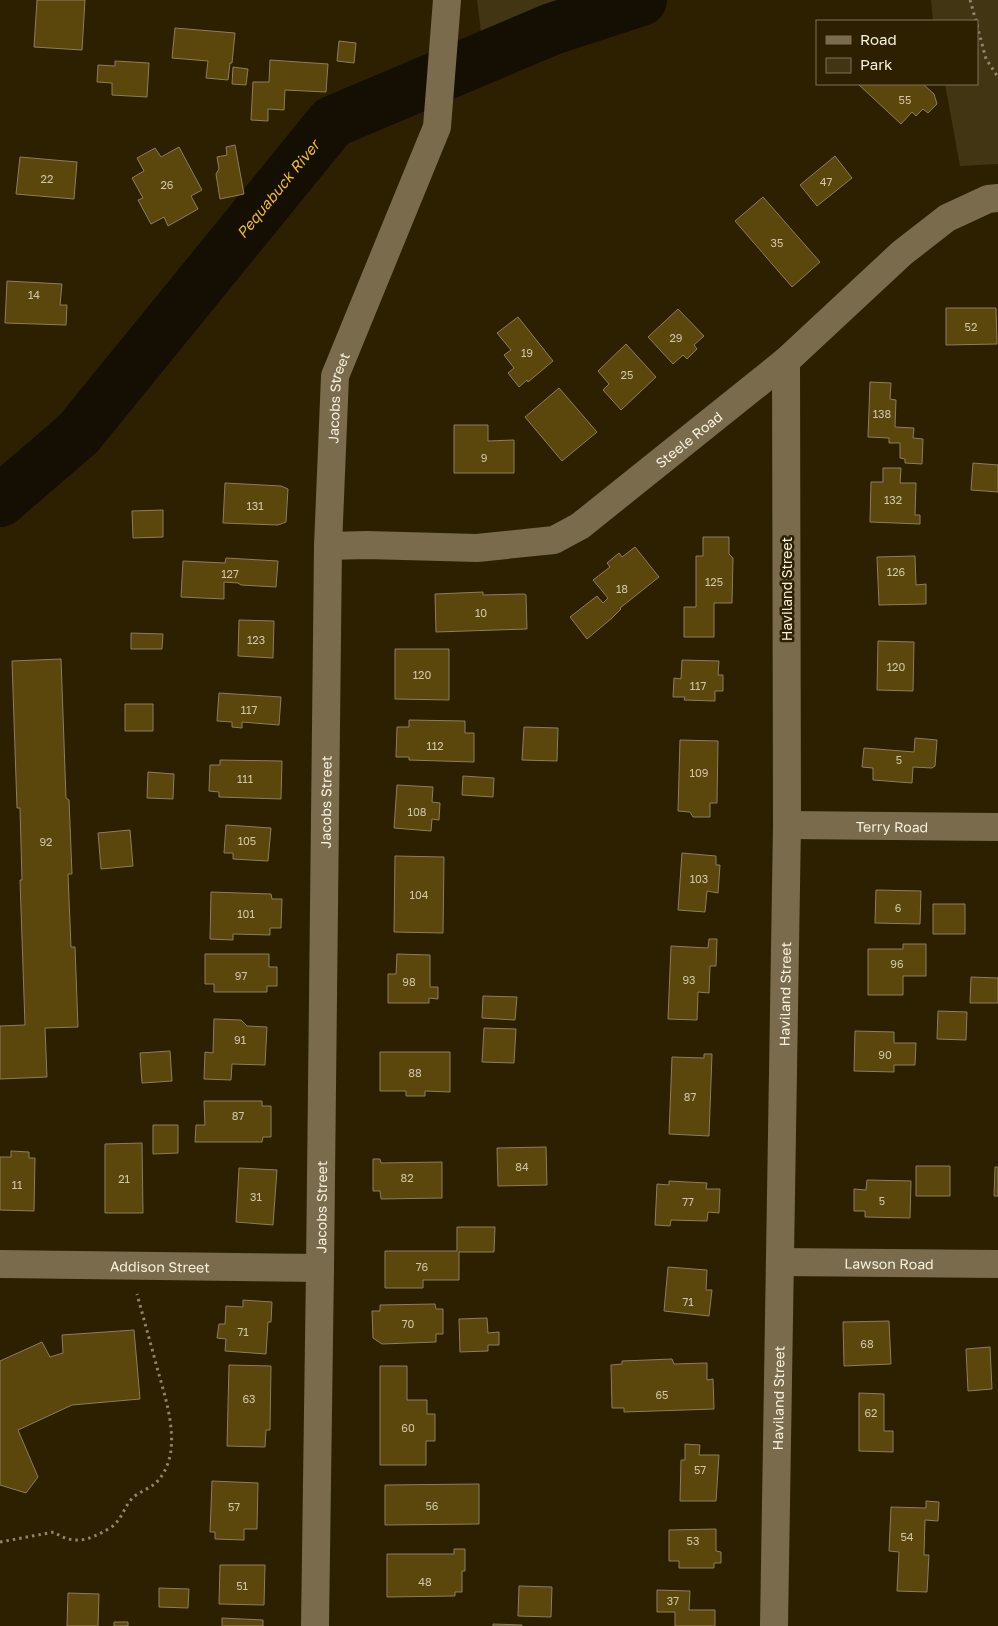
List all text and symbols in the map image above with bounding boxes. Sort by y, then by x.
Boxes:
legend [816,20,978,85]
text: Road [860,30,897,48]
text: Park [860,55,893,73]
house number: 55 [899,93,911,106]
water label: Pequabuck River [232,135,324,241]
house number: 22 [41,172,53,185]
house number: 47 [820,175,832,188]
house number: 26 [160,178,174,191]
house number: 35 [771,236,783,249]
house number: 14 [28,288,40,301]
house number: 52 [965,320,977,333]
house number: 29 [669,331,683,344]
house number: 19 [521,346,533,359]
street label: Jacobs Street [324,349,352,444]
house number: 25 [621,368,633,381]
street label: Steele Road [652,407,725,471]
house number: 138 [873,407,892,420]
house number: 9 [481,451,487,464]
house number: 132 [884,493,902,506]
house number: 131 [246,499,264,512]
street label: Haviland Street [778,537,795,641]
house number: 126 [887,565,906,578]
house number: 127 [221,567,239,580]
house number: 125 [705,575,723,588]
house number: 18 [616,582,628,595]
house number: 10 [475,606,487,619]
house number: 123 [247,633,265,646]
house number: 120 [887,660,905,673]
house number: 120 [413,668,431,681]
house number: 117 [690,679,706,692]
house number: 117 [241,703,257,716]
house number: 112 [426,739,444,752]
house number: 5 [896,753,902,766]
street label: Jacobs Street [316,756,334,849]
house number: 109 [690,766,708,779]
house number: 111 [237,772,253,785]
house number: 108 [408,805,427,818]
street label: Terry Road [856,817,928,835]
house number: 105 [238,834,256,847]
house number: 92 [39,835,53,848]
house number: 103 [690,872,708,885]
house number: 104 [410,888,429,901]
house number: 6 [895,901,902,914]
house number: 101 [237,907,255,920]
street label: Haviland Street [775,942,794,1046]
house number: 96 [890,957,904,970]
house number: 97 [235,969,247,982]
house number: 93 [682,973,696,986]
house number: 98 [402,975,416,988]
house number: 91 [234,1033,246,1046]
house number: 90 [878,1048,892,1061]
house number: 88 [408,1066,422,1079]
house number: 87 [684,1090,696,1103]
house number: 87 [232,1109,244,1122]
house number: 84 [515,1160,529,1173]
street label: Jacobs Street [312,1161,330,1254]
house number: 82 [400,1171,414,1184]
house number: 21 [118,1172,130,1185]
house number: 11 [12,1178,22,1191]
house number: 31 [250,1190,262,1203]
house number: 5 [879,1194,885,1207]
house number: 77 [682,1195,694,1208]
street label: Lawson Road [844,1254,934,1272]
street label: Addison Street [110,1257,210,1275]
house number: 76 [416,1260,429,1273]
house number: 71 [682,1295,694,1308]
house number: 70 [402,1317,415,1330]
house number: 71 [237,1325,249,1338]
house number: 68 [860,1337,874,1350]
street label: Haviland Street [768,1346,787,1450]
house number: 65 [655,1388,669,1401]
house number: 63 [242,1392,256,1405]
house number: 62 [864,1406,878,1419]
house number: 60 [401,1421,415,1434]
house number: 57 [694,1463,706,1476]
house number: 56 [425,1499,439,1512]
house number: 57 [228,1500,240,1513]
house number: 54 [900,1530,914,1543]
house number: 53 [687,1534,699,1547]
house number: 48 [418,1575,432,1588]
house number: 51 [236,1579,248,1592]
house number: 37 [667,1594,679,1607]

